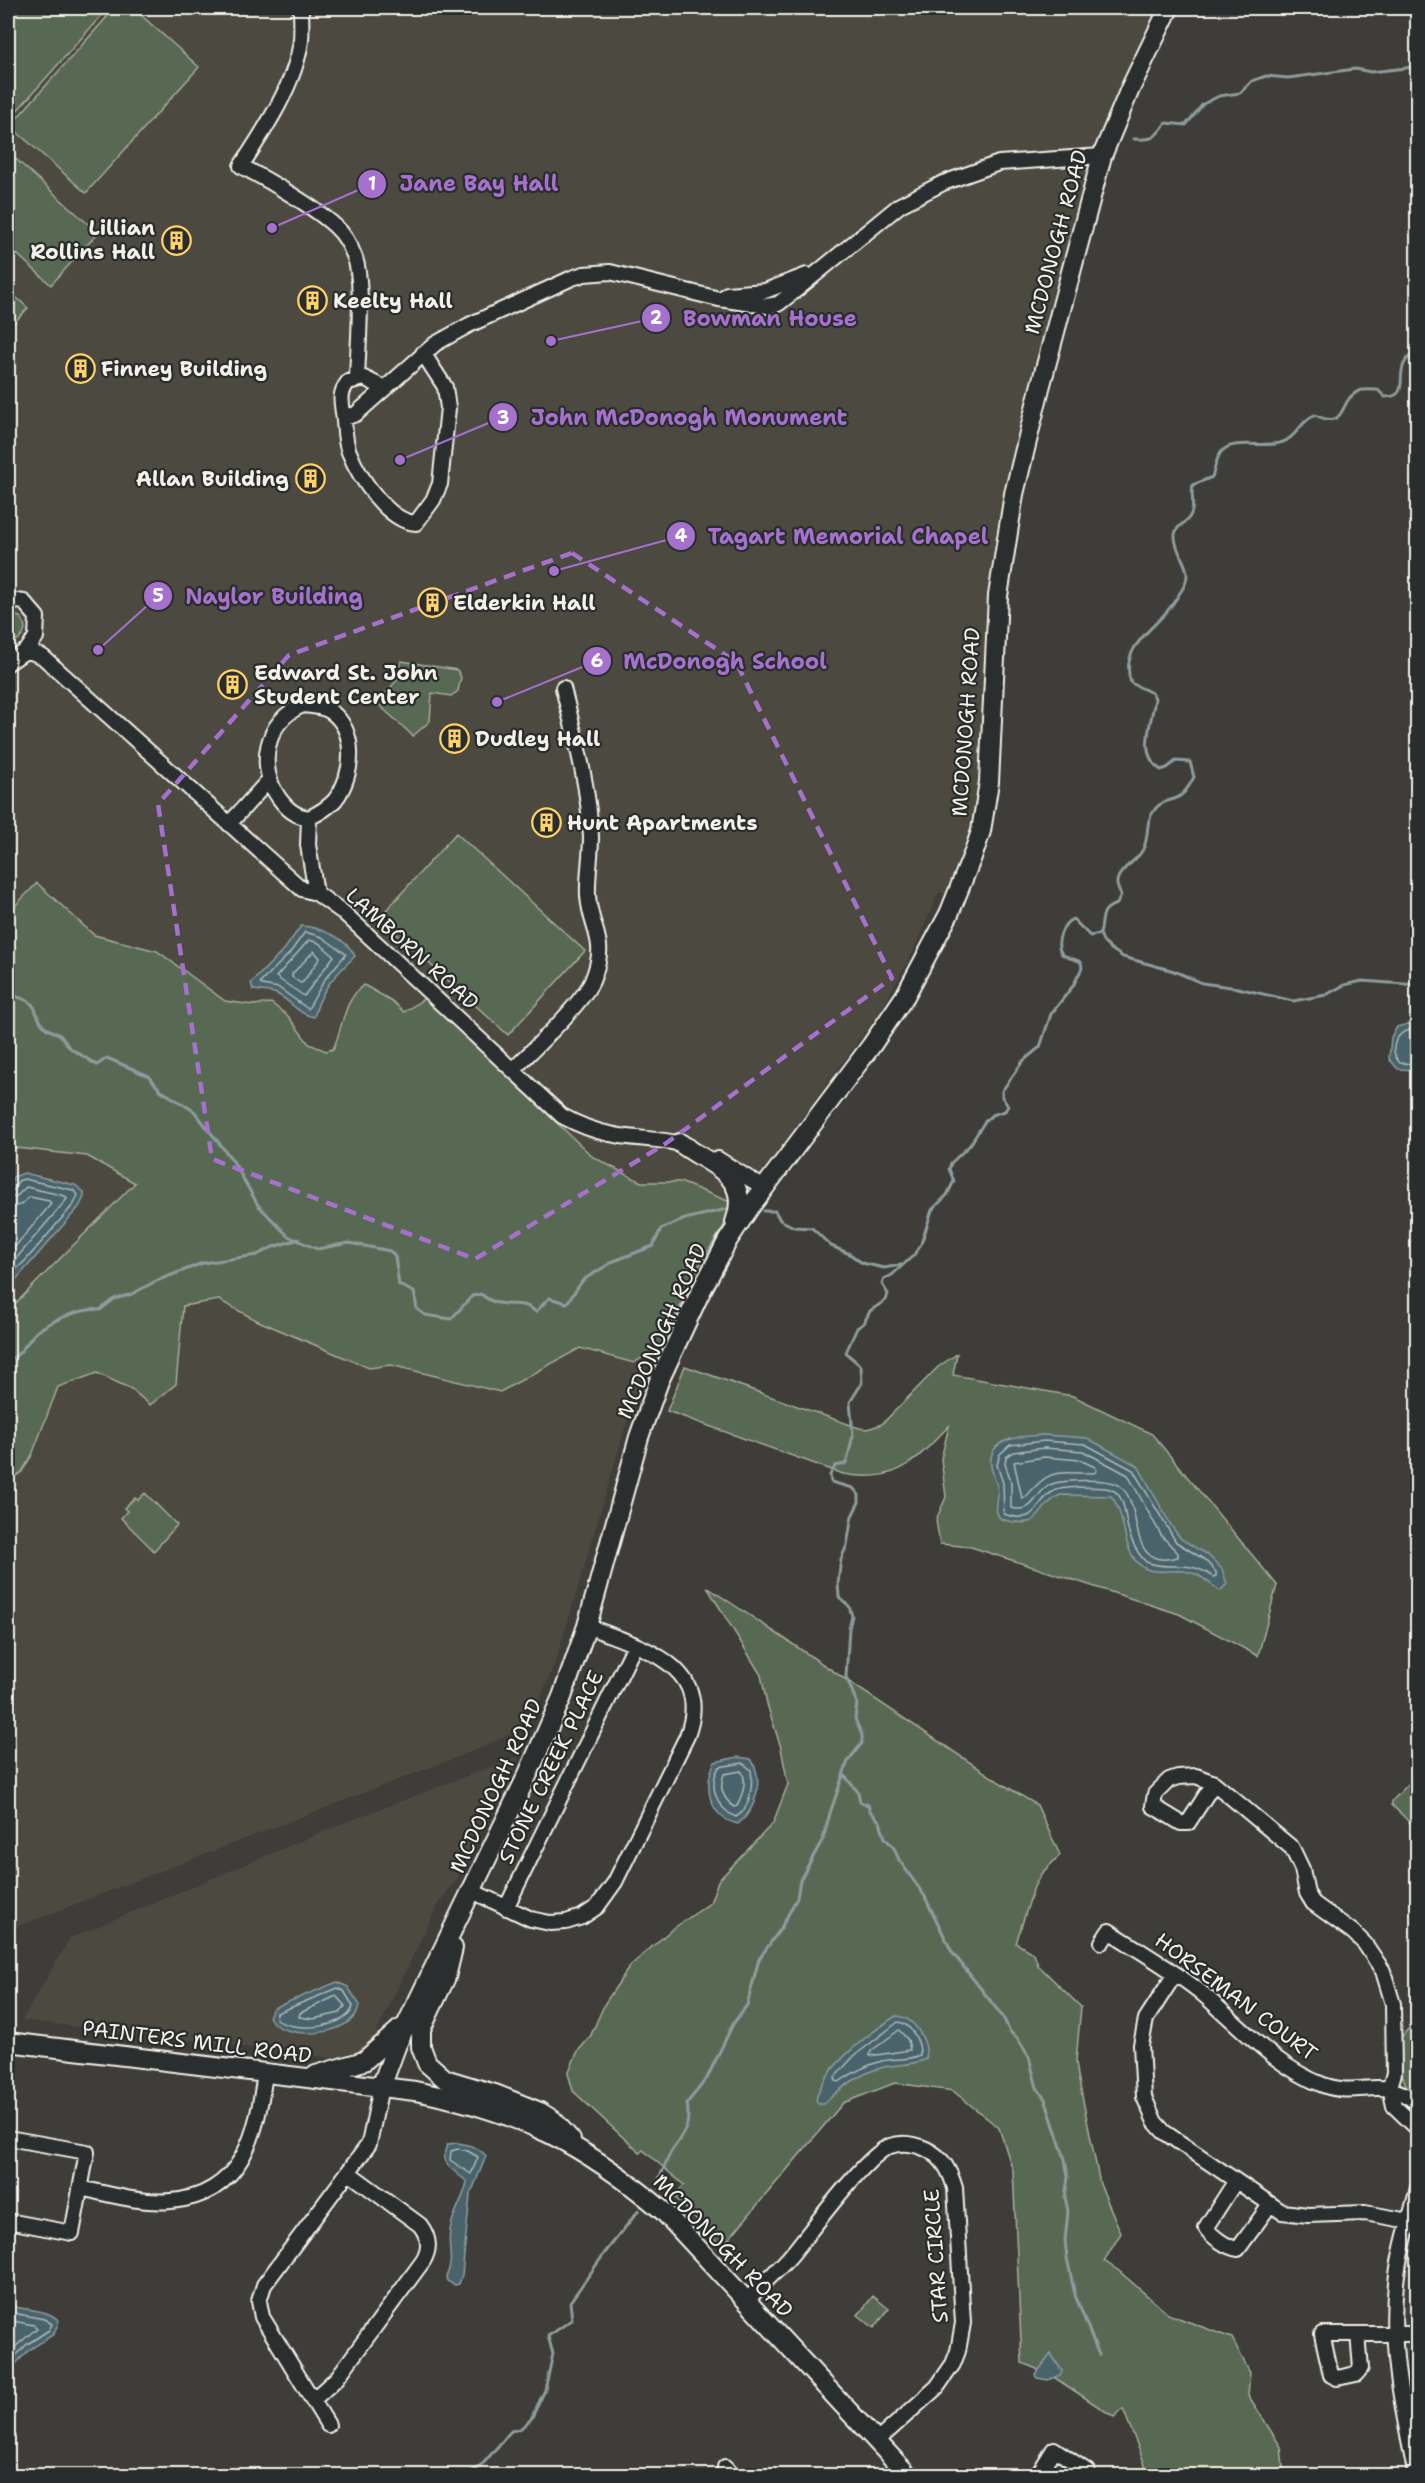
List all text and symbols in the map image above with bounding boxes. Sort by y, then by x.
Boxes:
street label: MCDONOGH ROAD [1018,147,1094,337]
callout: Jane Bay Hall [357,164,570,204]
text: Jane Bay Hall [400,169,559,198]
text: 1 [368,172,376,196]
place label: Lillian Rollins Hall [30,214,155,266]
building icon: Lillian Rollins Hall [160,224,192,256]
building icon: Keelty Hall [296,285,328,317]
place label: Keelty Hall [333,287,453,315]
callout: Bowman House [641,298,870,338]
text: Bowman House [683,304,857,333]
text: 2 [650,306,663,330]
building icon: Finney Building [64,353,96,385]
place label: Finney Building [101,355,267,383]
callout: John McDonogh Monument [488,397,859,437]
text: John McDonogh Monument [531,403,848,432]
text: 3 [497,406,509,430]
building icon: Allan Building [294,463,326,495]
place label: Allan Building [136,465,289,493]
callout: Tagart Memorial Chapel [666,516,1001,556]
text: Tagart Memorial Chapel [708,522,989,551]
text: 4 [675,524,688,548]
callout: Naylor Building [143,576,374,616]
text: Naylor Building [185,582,363,611]
text: 5 [152,584,164,608]
building icon: Elderkin Hall [416,587,448,619]
place label: Elderkin Hall [453,589,596,617]
street label: MCDONOGH ROAD [945,626,987,818]
callout: McDonogh School [582,641,839,681]
text: McDonogh School [623,647,827,676]
text: 6 [591,649,603,673]
place label: Edward St. John Student Center [254,659,438,711]
building icon: Edward St. John Student Center [217,669,249,701]
building icon: Dudley Hall [438,723,470,755]
place label: Dudley Hall [475,725,600,753]
building icon: Hunt Apartments [530,807,562,839]
place label: Hunt Apartments [567,809,758,837]
street label: LAMBORN ROAD [339,882,485,1016]
street label: MCDONOGH ROAD [611,1239,713,1423]
street label: STONE CREEK PLACE [492,1666,610,1868]
street label: MCDONOGH ROAD [443,1694,549,1878]
street label: HORSEMAN COURT [1149,1927,1323,2067]
street label: PAINTERS MILL ROAD [81,2014,313,2070]
street label: MCDONOGH ROAD [647,2168,799,2324]
street label: STAR CIRCLE [917,2188,955,2324]

